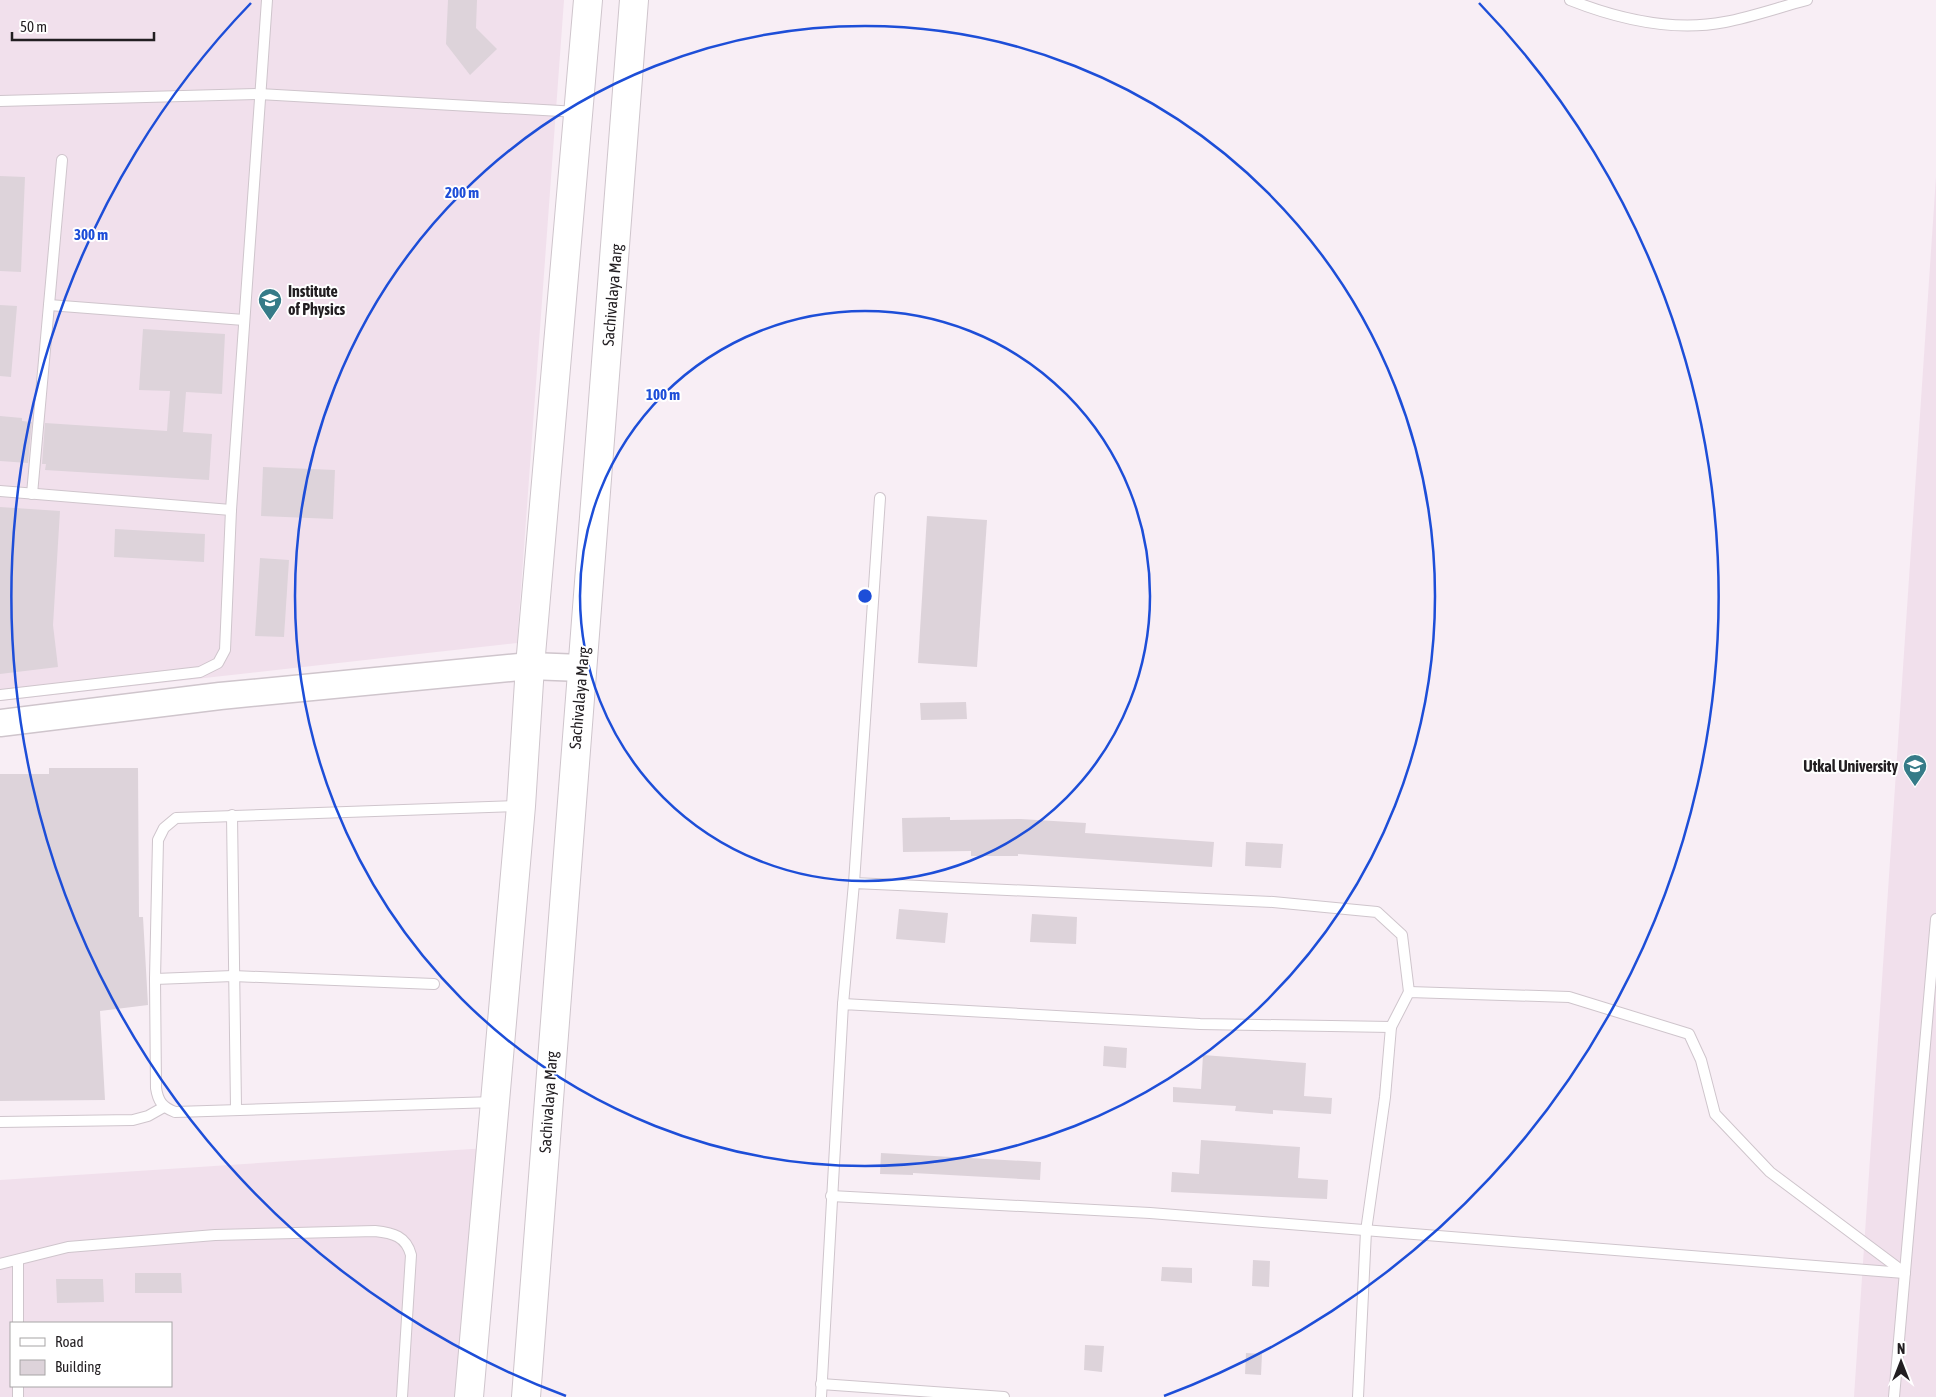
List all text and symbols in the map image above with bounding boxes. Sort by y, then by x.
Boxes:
scale bar [12,10,155,42]
text: 50 m [20,18,47,35]
text: 200 m [445,184,479,201]
text: 300 m [74,226,108,243]
street label: Sachivalaya Marg [599,243,626,347]
place label: Institute of Physics [288,282,346,318]
school or university icon: Institute of Physics [257,287,283,321]
text: 100 m [646,386,680,403]
centre of rings [856,587,874,605]
street label: Sachivalaya Marg [566,646,593,750]
school or university icon: Utkal University [1902,753,1928,787]
place label: Utkal University [1803,757,1898,775]
street label: Sachivalaya Marg [535,1050,562,1154]
legend [10,1322,172,1387]
text: Road [55,1333,84,1350]
north arrow [1876,1337,1926,1387]
text: N [1897,1341,1905,1357]
text: Building [55,1358,101,1375]

